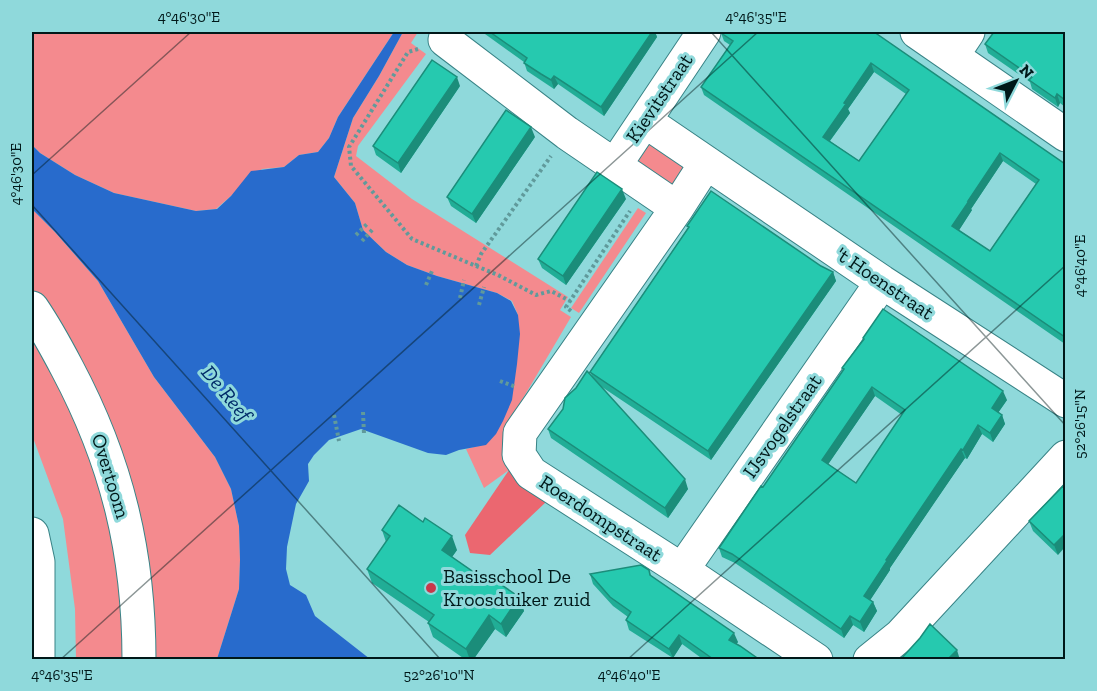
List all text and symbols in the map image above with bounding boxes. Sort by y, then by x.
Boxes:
text: 4°46'30"E [158,8,220,26]
text: 4°46'35"E [725,8,787,26]
street label: Kievitstraat [621,49,698,147]
north arrow [986,51,1046,111]
text: N [1016,60,1038,82]
text: 4°46'30"E [7,143,25,205]
text: 4°46'40"E [1071,235,1089,297]
street label: 't Hoenstraat [832,241,939,325]
water label: De Reef [196,360,259,428]
street label: IJsvogelstraat [737,369,827,482]
text: 52°26'15"N [1071,389,1089,459]
street label: Overtoom [87,431,135,522]
street label: Roerdompstraat [535,470,667,567]
place label: Basisschool De Kroosduiker zuid [443,564,590,611]
marker: Basisschool De Kroosduiker zuid [424,581,438,595]
text: 4°46'35"E [31,666,93,684]
text: 52°26'10"N [404,666,474,684]
text: 4°46'40"E [598,666,660,684]

